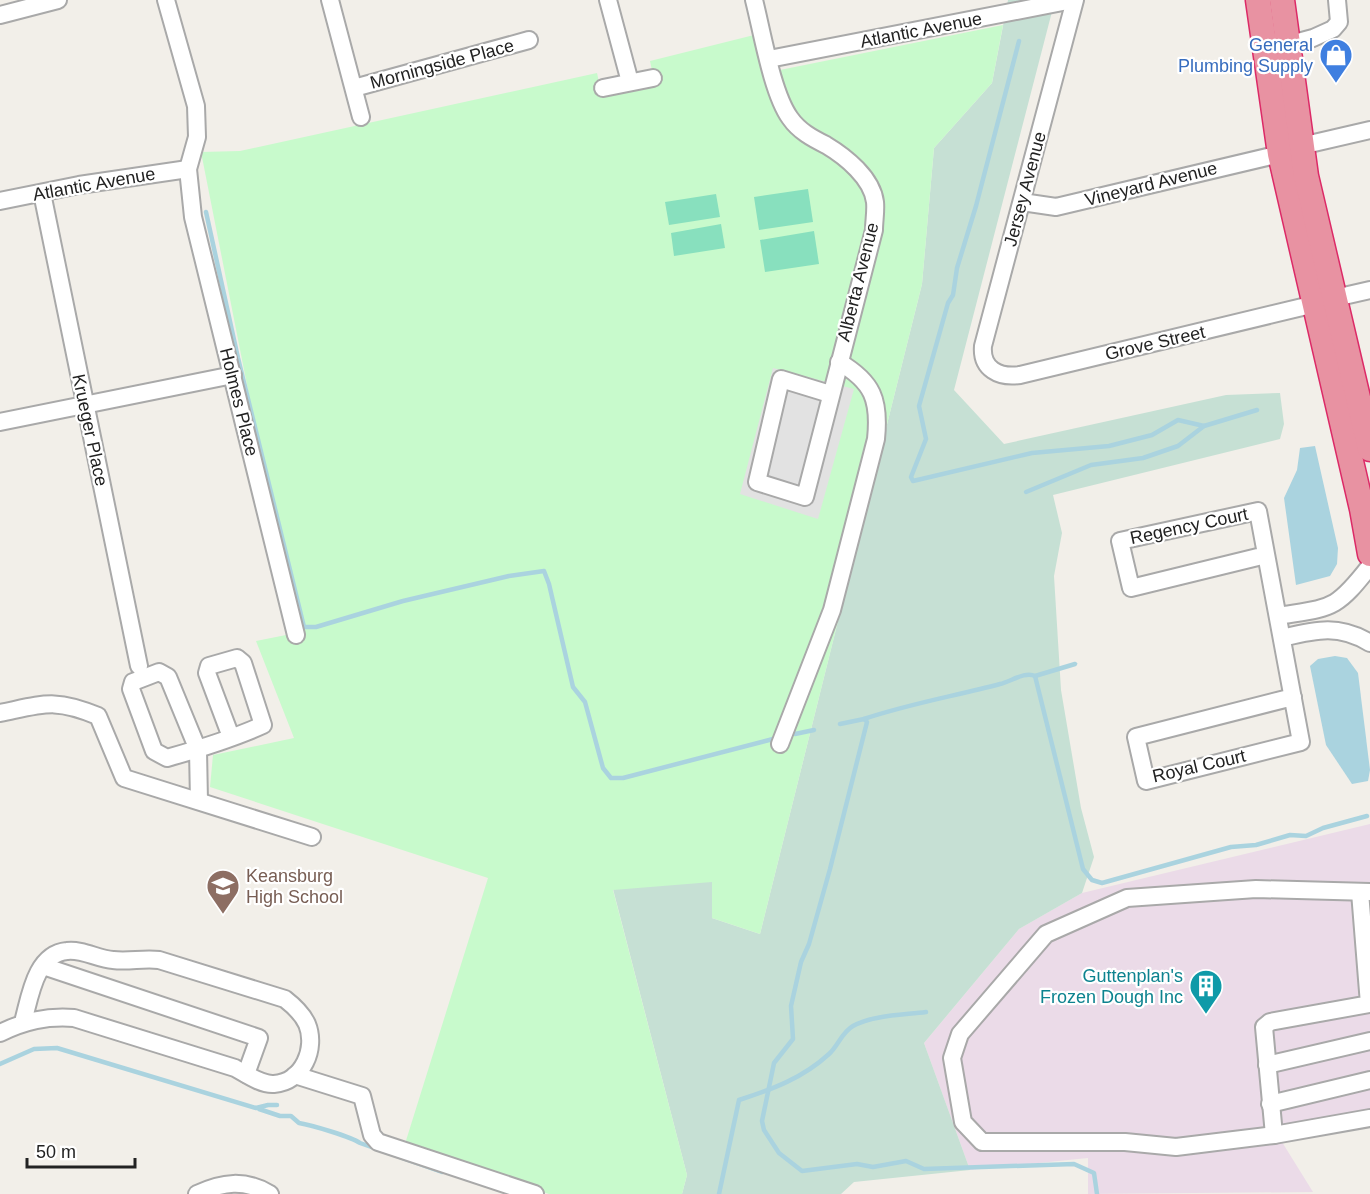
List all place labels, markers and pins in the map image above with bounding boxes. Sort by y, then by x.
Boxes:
place label: General Plumbing Supply [1178,35,1313,76]
shop icon: General Plumbing Supply [1318,37,1354,84]
place label: Keansburg High School [246,866,343,907]
school or university icon: Keansburg High School [205,868,241,915]
place label: Guttenplan's Frozen Dough Inc [1040,966,1183,1007]
building icon: Guttenplan's Frozen Dough Inc [1188,968,1224,1015]

